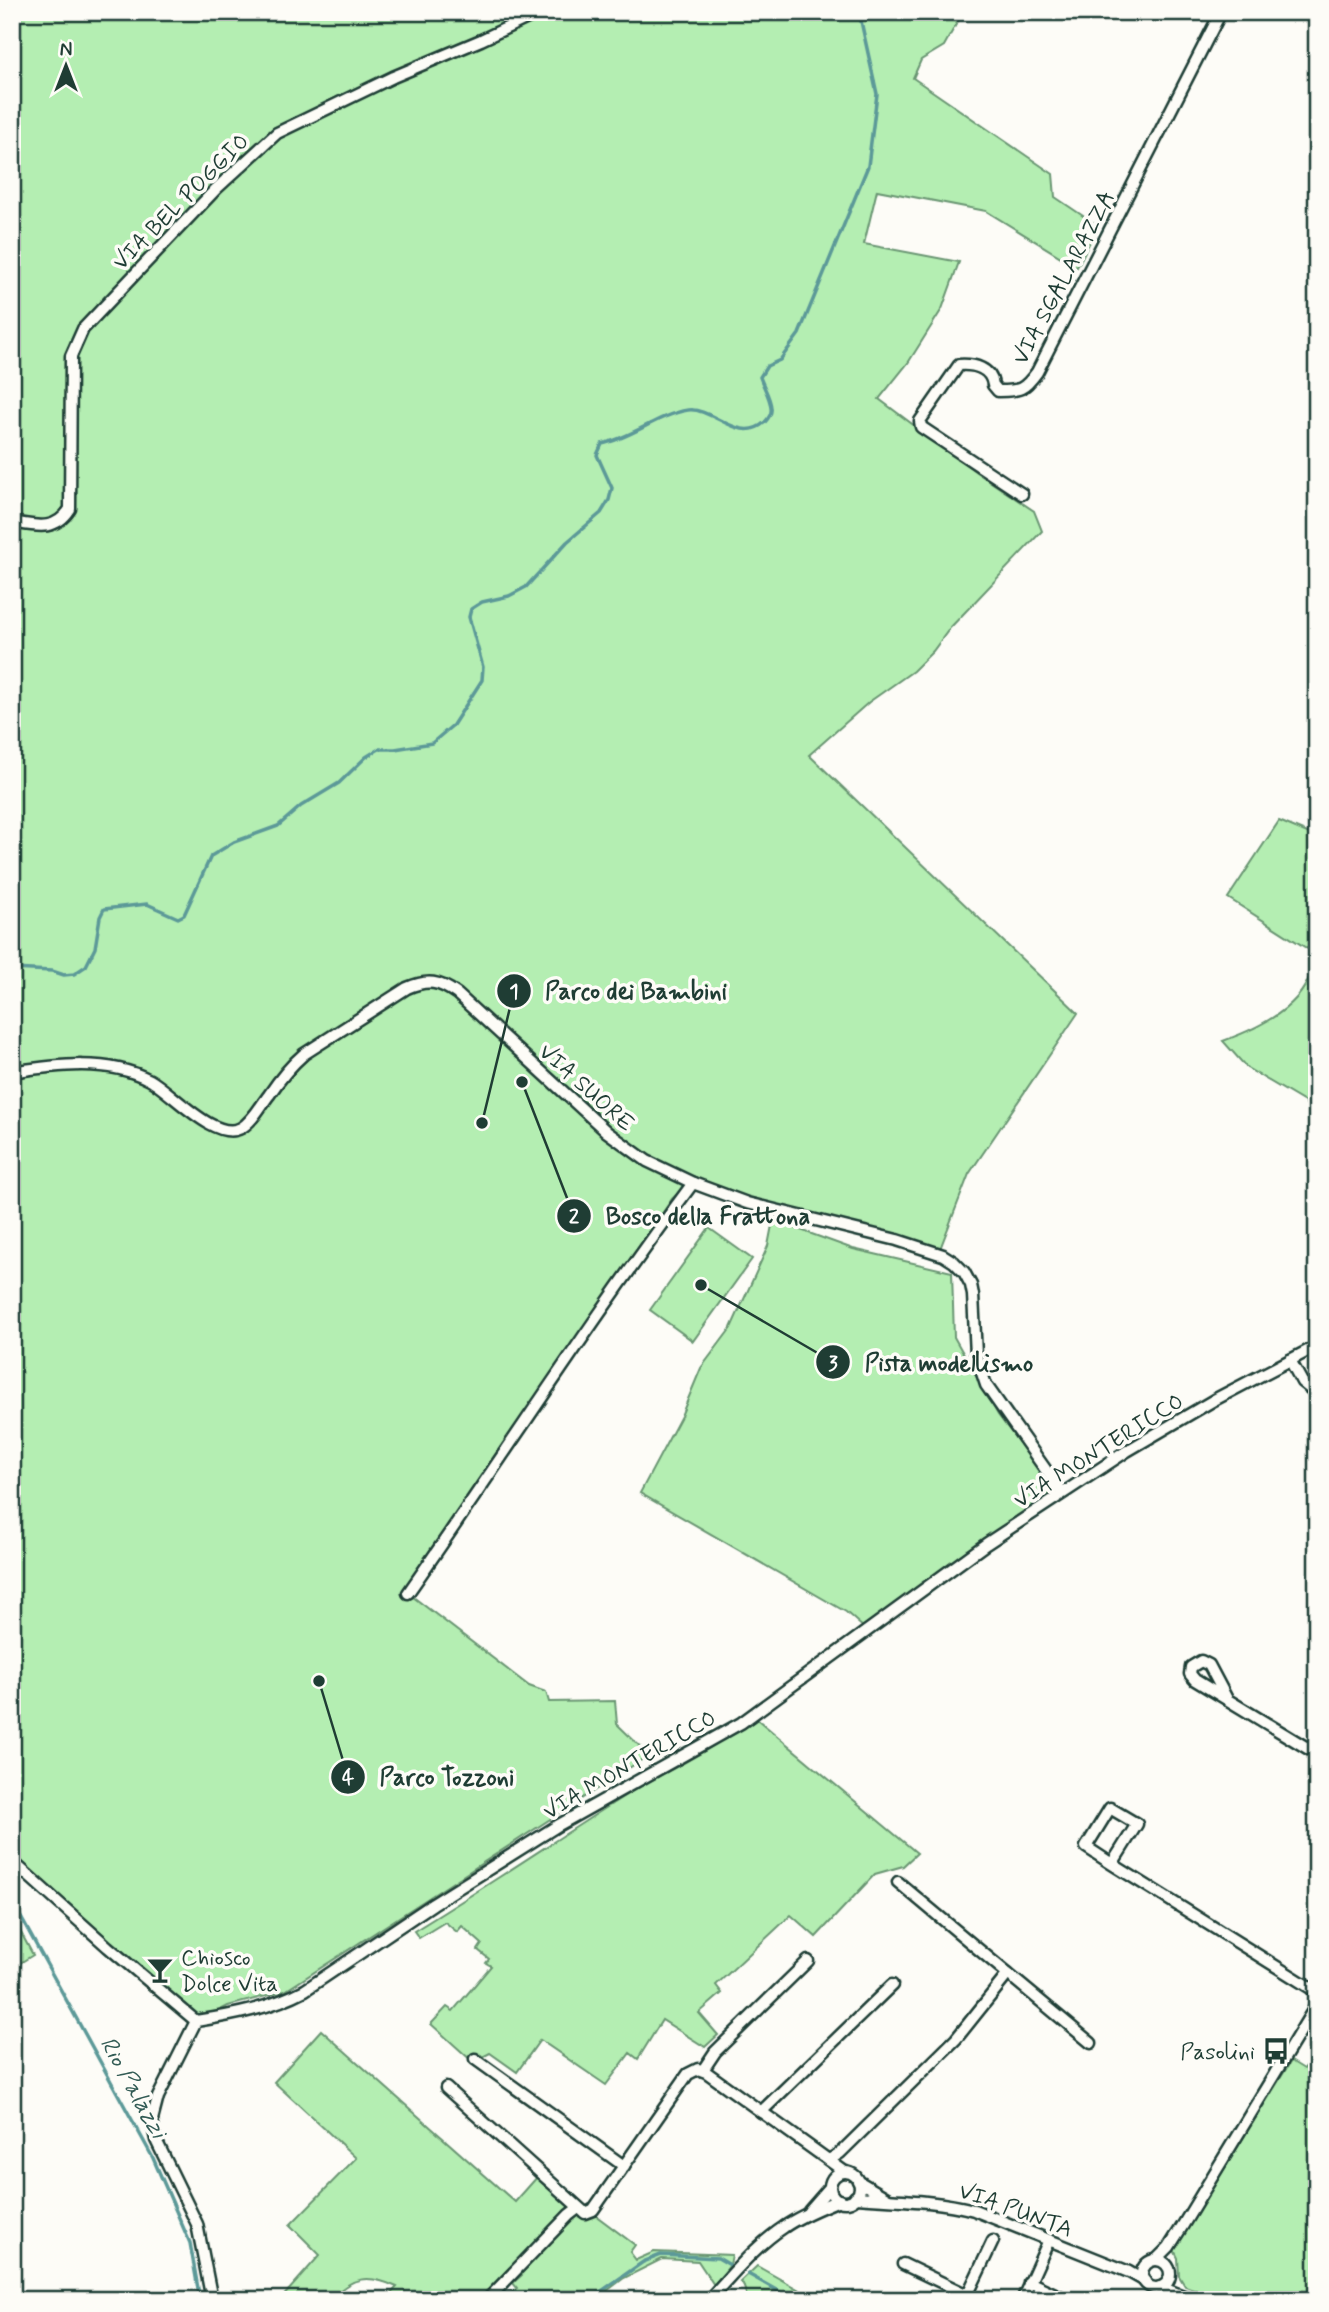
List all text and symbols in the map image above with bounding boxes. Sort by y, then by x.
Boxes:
north arrow [32,32,102,102]
text: N [60,38,72,63]
street label: VIA BEL POGGIO [107,128,256,277]
street label: VIA SGALARAZZA [1006,186,1123,370]
callout: Parco dei Bambini [496,968,742,1013]
text: Parco dei Bambini [545,977,728,1008]
text: 1 [509,978,519,1006]
street label: VIA SUORE [531,1038,640,1139]
callout: Bosco della Frattona [556,1193,825,1238]
text: Bosco della Frattona [606,1202,810,1233]
text: 2 [569,1203,580,1231]
callout: Pista modellismo [815,1340,1047,1385]
text: Pista modellismo [865,1349,1033,1380]
text: 3 [828,1350,838,1378]
street label: VIA MONTERICCO [1008,1387,1190,1516]
street label: VIA MONTERICCO [538,1704,722,1827]
callout: Parco Tozzoni [330,1754,529,1799]
text: Parco Tozzoni [380,1763,514,1794]
text: 4 [342,1764,355,1792]
place label: Chiosco Dolce Vita [181,1944,278,2000]
bar icon: Chiosco Dolce Vita [145,1955,175,1985]
water label: Rio Palazzi [92,2031,174,2145]
bus stop icon: Pasolini [1261,2036,1291,2066]
place label: Pasolini [1180,2038,1255,2068]
street label: VIA PUNTA [954,2176,1076,2245]

